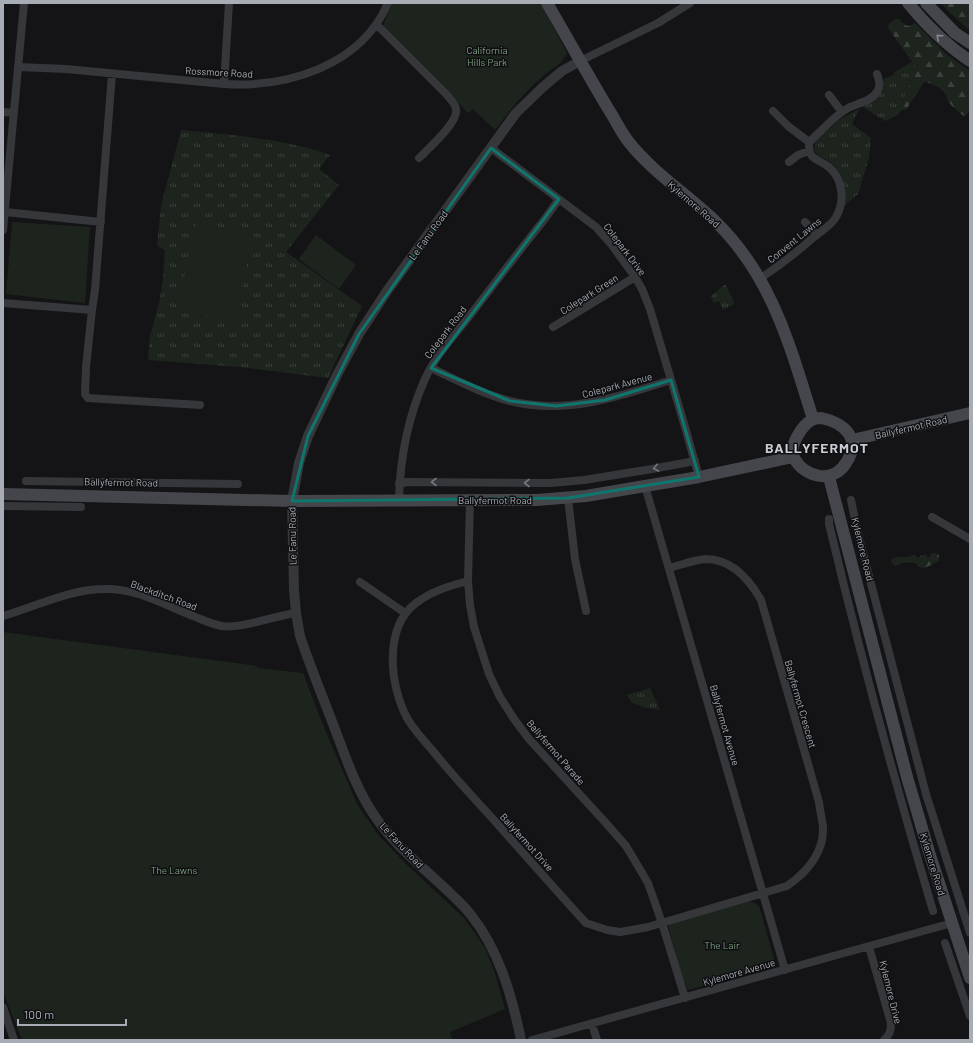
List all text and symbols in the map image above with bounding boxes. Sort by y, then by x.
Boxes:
one-way arrow [937,34,944,41]
park label: California Hills Park [466,44,508,68]
street label: Rossmore Road [185,64,253,80]
street label: Kylemore Road [666,178,722,230]
street label: Le Fanu Road [406,208,450,262]
street label: Convent Lawns [765,214,824,265]
street label: Colepark Drive [601,220,649,278]
street label: Colepark Green [558,271,620,317]
street label: Colepark Road [421,303,469,361]
street label: Colepark Avenue [581,370,653,400]
street label: Ballyfermot Road [874,413,948,441]
district label: BALLYFERMOT [765,439,869,456]
one-way arrow [653,464,659,472]
street label: Ballyfermot Road [84,475,158,489]
one-way arrow [431,478,437,487]
one-way arrow [524,479,530,487]
street label: Ballyfermot Road [458,494,532,506]
street label: Le Fanu Road [285,507,299,565]
street label: Kylemore Road [849,516,877,582]
street label: Blackditch Road [129,577,199,613]
street label: Ballyfermot Crescent [783,659,819,750]
street label: Ballyfermot Avenue [708,683,742,767]
street label: Ballyfermot Parade [524,717,588,787]
street label: Ballyfermot Drive [498,810,556,874]
street label: Le Fanu Road [378,820,426,870]
street label: Kylemore Road [918,831,948,897]
park label: The Lawns [151,864,197,876]
park label: The Lair [704,939,740,951]
street label: Kylemore Avenue [702,956,776,988]
street label: Kylemore Drive [877,959,905,1025]
scale bar [18,1001,126,1027]
text: 100 m [24,1007,54,1021]

